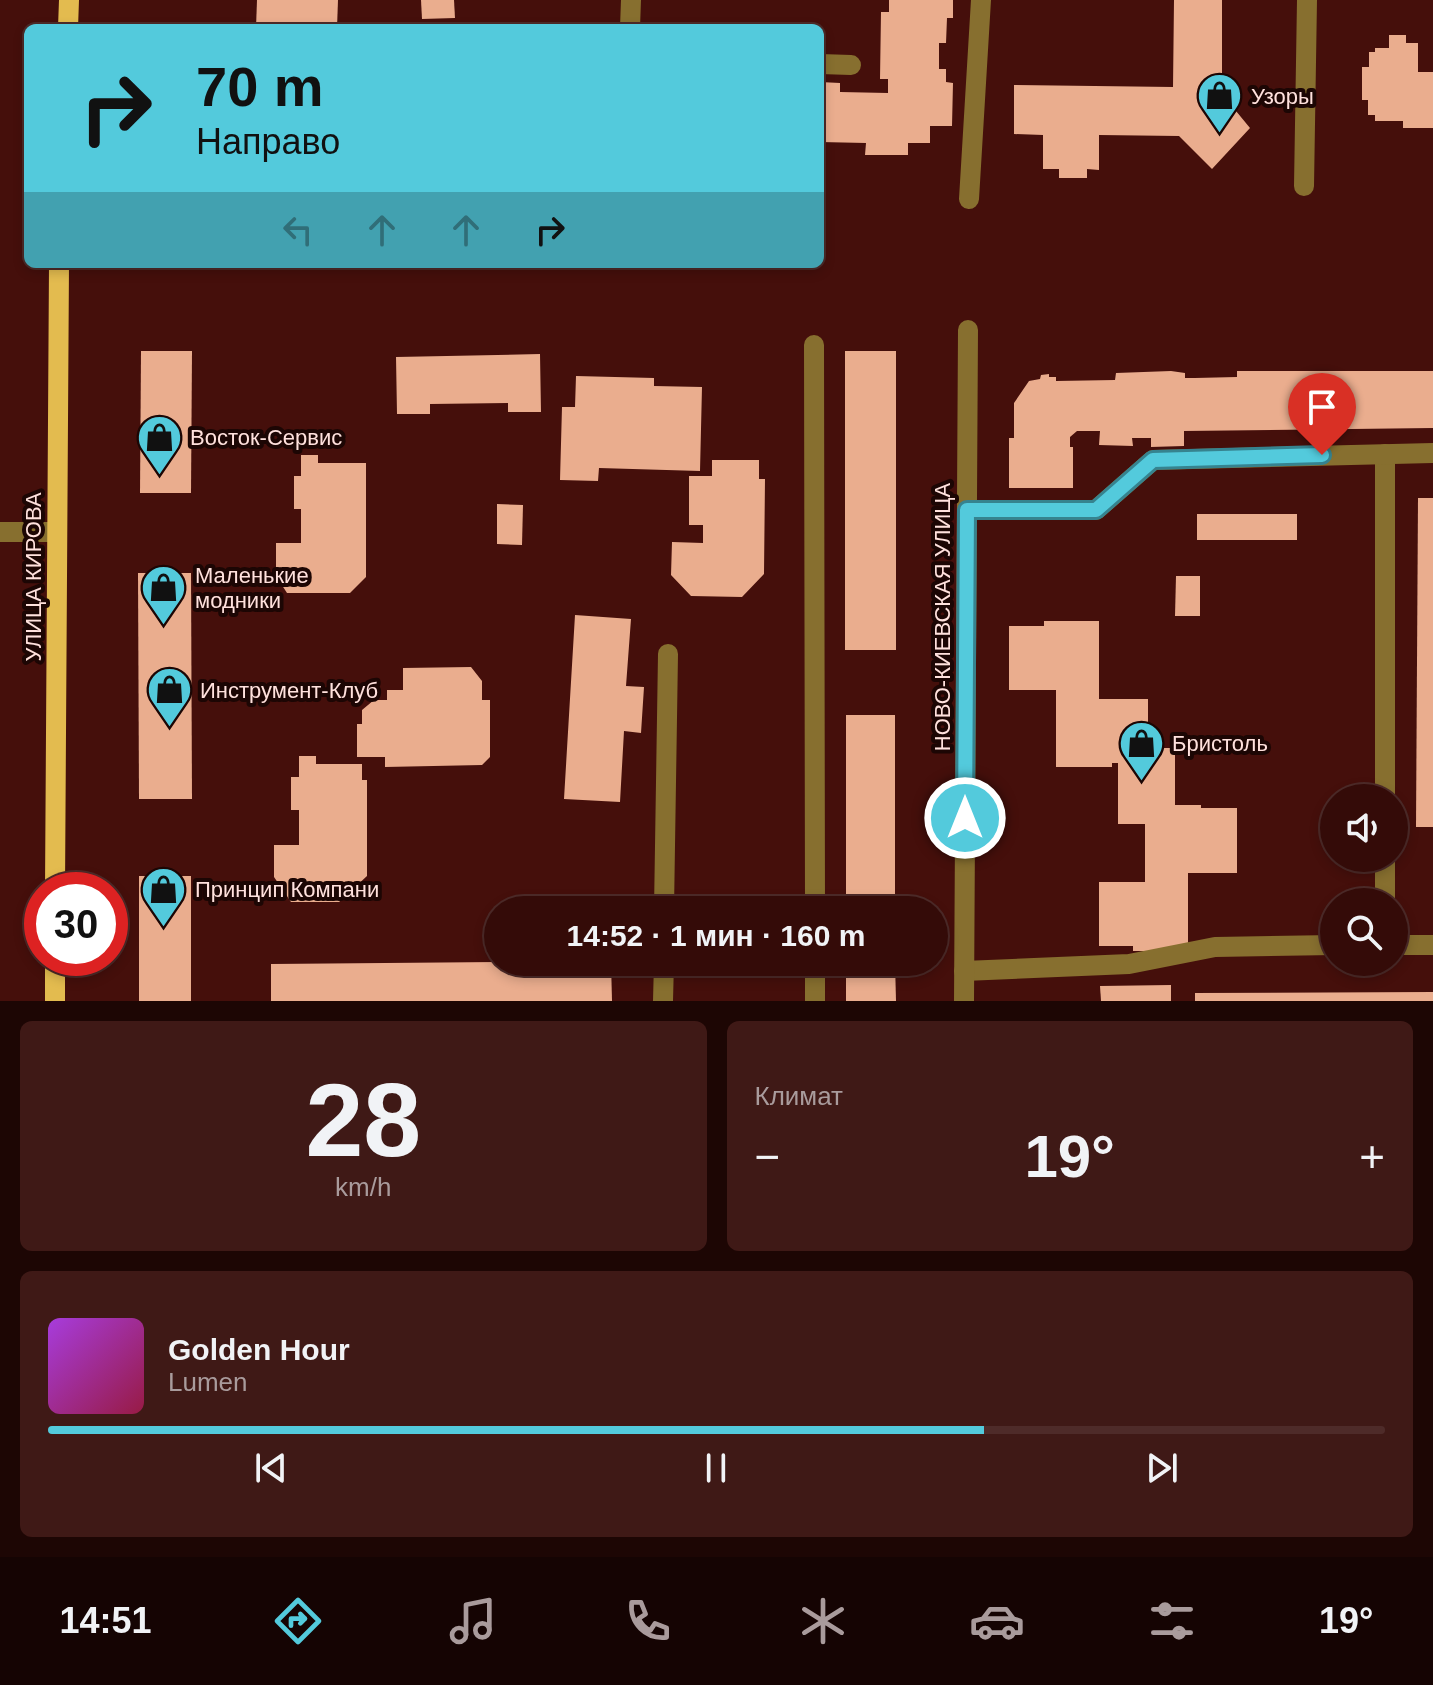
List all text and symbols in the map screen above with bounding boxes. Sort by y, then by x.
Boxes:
text: 70 m [196,55,324,118]
icon: right [64,56,168,160]
shop icon: Узоры [1196,72,1244,135]
place label: Узоры [1251,84,1314,109]
text: Направо [196,121,340,162]
icon: left [276,208,320,252]
icon: ahead [360,208,404,252]
icon: ahead [444,208,488,252]
icon: right [528,208,572,252]
pin [1288,373,1356,455]
icon: arrive [1300,385,1344,429]
shop icon: Восток-Сервис [135,413,183,476]
place label: Восток-Сервис [190,425,342,450]
street label: НОВО-КИЕВСКАЯ УЛИЦА [930,482,955,751]
street label: УЛИЦА КИРОВА [21,492,46,662]
place label: Маленькие модники [195,563,309,613]
shop icon: Маленькие модники [140,564,188,627]
shop icon: Инструмент-Клуб [145,666,193,729]
place label: Инструмент-Клуб [200,678,378,703]
shop icon: Бристоль [1117,719,1165,782]
place label: Бристоль [1172,731,1268,756]
position arrow [923,776,1007,860]
map controls [1320,784,1408,976]
button: sound [1320,784,1408,872]
shop icon: Принцип Компани [140,865,188,928]
speed limit sign: 30 [24,872,128,976]
place label: Принцип Компани [195,877,379,902]
button: search [1320,888,1408,976]
text: 14:52 · 1 мин · 160 m [567,919,865,952]
text: 28 [305,1062,421,1178]
text: Климат [755,1081,843,1111]
text: 19° [1024,1123,1115,1190]
text: − [755,1132,780,1181]
text: + [1359,1132,1385,1181]
text: km/h [335,1172,391,1202]
text: Golden Hour [168,1333,350,1366]
text: Lumen [168,1367,248,1397]
icon: previous [249,1446,293,1490]
icon: pause [694,1446,738,1490]
icon: next [1140,1446,1184,1490]
icon: directions [270,1593,326,1649]
icon: music [445,1593,501,1649]
icon: phone [620,1593,676,1649]
icon: climate [795,1593,851,1649]
icon: car [969,1593,1025,1649]
icon: filters [1144,1593,1200,1649]
text: 14:51 [59,1600,151,1641]
text: 19° [1319,1600,1374,1641]

